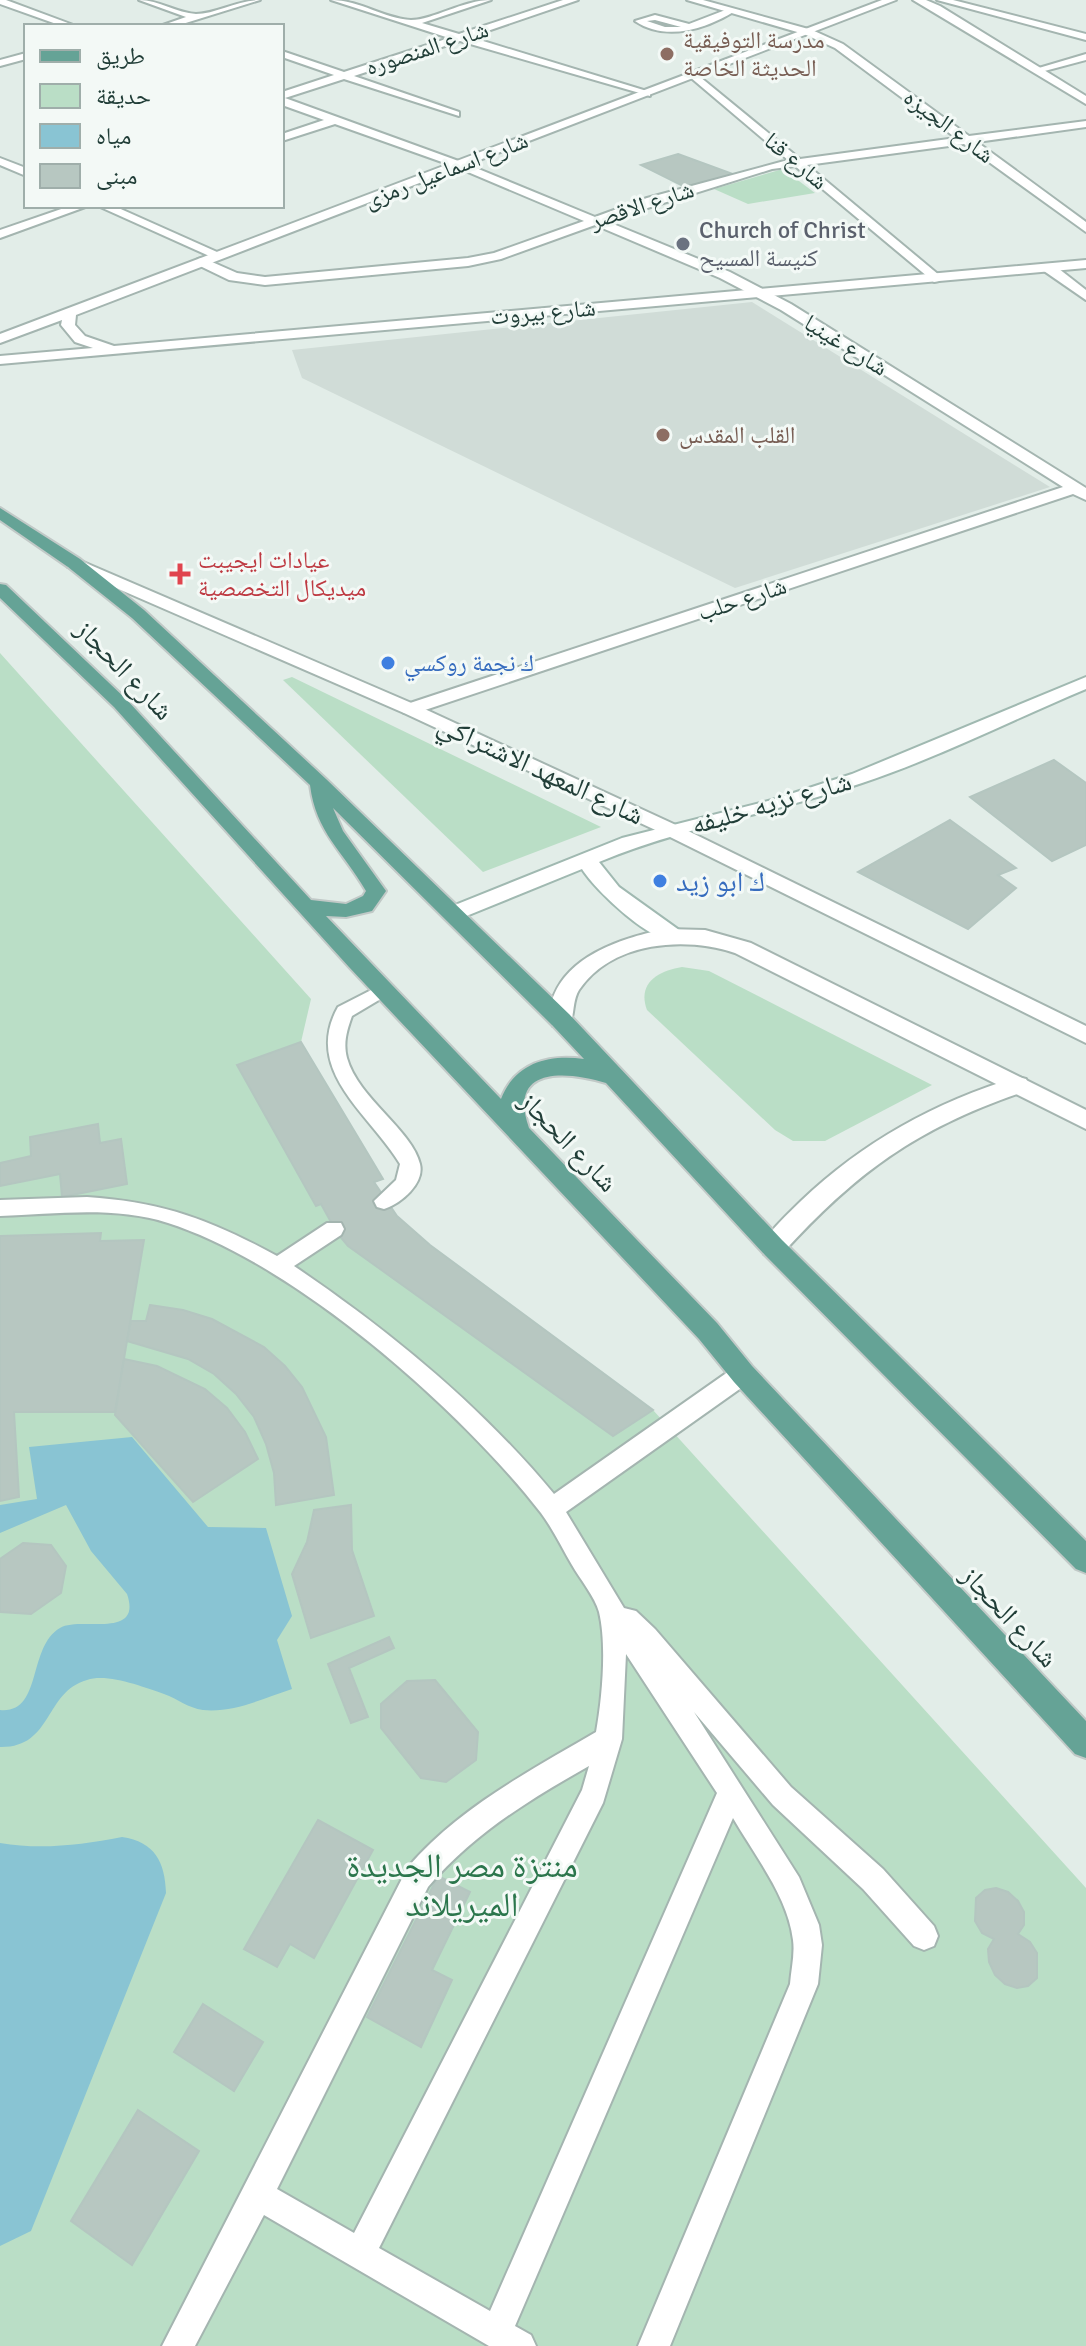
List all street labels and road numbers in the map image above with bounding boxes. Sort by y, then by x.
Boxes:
street label: شارع المنصوره [362,14,492,82]
street label: شارع الجيزه [898,82,1000,170]
street label: شارع اسماعيل رمزى [360,125,532,215]
street label: شارع قنا [758,126,834,196]
street label: شارع الاقصر [585,174,698,236]
street label: شارع بيروت [489,292,597,332]
street label: شارع غينيا [798,308,894,382]
street label: شارع حلب [694,571,790,627]
street label: شارع الحجاز [67,611,181,727]
street label: شارع المعهد الاشتراكي [430,707,649,837]
street label: شارع نزيه خليفه [687,764,855,842]
street label: شارع الحجاز [511,1083,625,1199]
street label: شارع الحجاز [953,1558,1065,1675]

